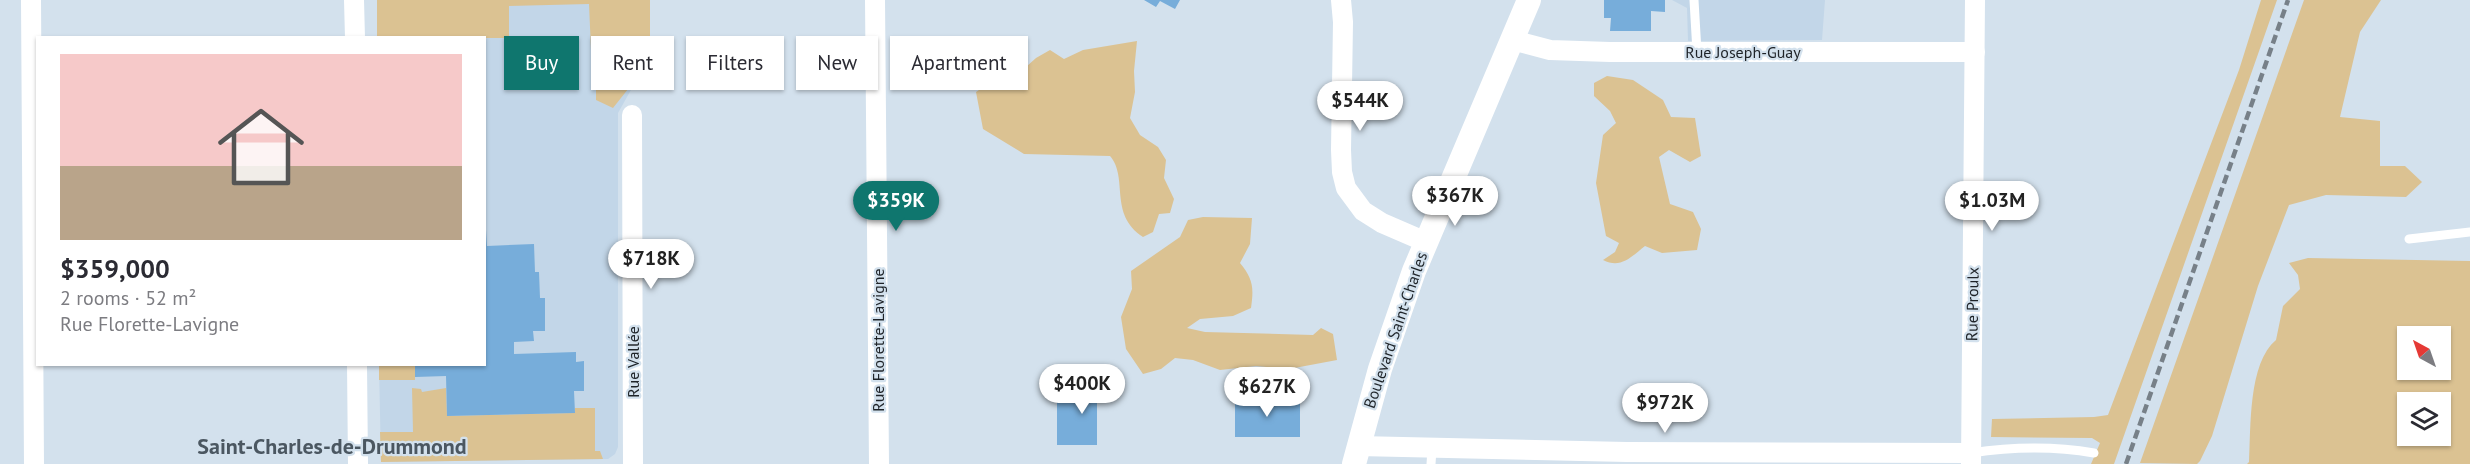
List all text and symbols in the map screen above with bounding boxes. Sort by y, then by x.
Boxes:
chip: Buy [504,36,579,90]
chip: Rent [591,36,674,90]
chip: Filters [686,36,784,90]
chip: New [796,36,878,90]
chip: Apartment [890,36,1028,90]
street label: Rue Joseph-Guay [1685,42,1801,62]
pin: $544K [1318,81,1402,132]
text: $544K [1331,87,1389,113]
icon: home [207,93,315,201]
pin: $367K [1413,176,1497,227]
pin: $359K [854,181,938,232]
pin: $1.03M [1943,181,2041,232]
text: $367K [1426,182,1484,208]
text: $359K [867,187,925,213]
text: $1.03M [1959,187,2025,213]
pin: $718K [609,239,693,290]
text: $718K [622,245,680,271]
street label: Boulevard Saint-Charles [1359,249,1431,411]
text: $359,000 [60,252,170,285]
street label: Rue Proulx [1961,267,1983,341]
street label: Rue Florette-Lavigne [868,268,888,412]
text: 2 rooms · 52 m² [60,285,196,311]
text: Rue Florette-Lavigne [60,311,239,337]
street label: Rue Vallée [623,326,643,398]
north arrow [2397,326,2451,380]
map controls [2397,326,2451,446]
pin: $400K [1040,364,1124,415]
pin: $627K [1225,367,1309,418]
text: $400K [1053,370,1111,396]
text: $627K [1238,373,1296,399]
pin: $972K [1623,383,1707,434]
text: $972K [1636,389,1694,415]
button: layers [2397,392,2451,446]
district label: Saint-Charles-de-Drummond [197,432,467,460]

